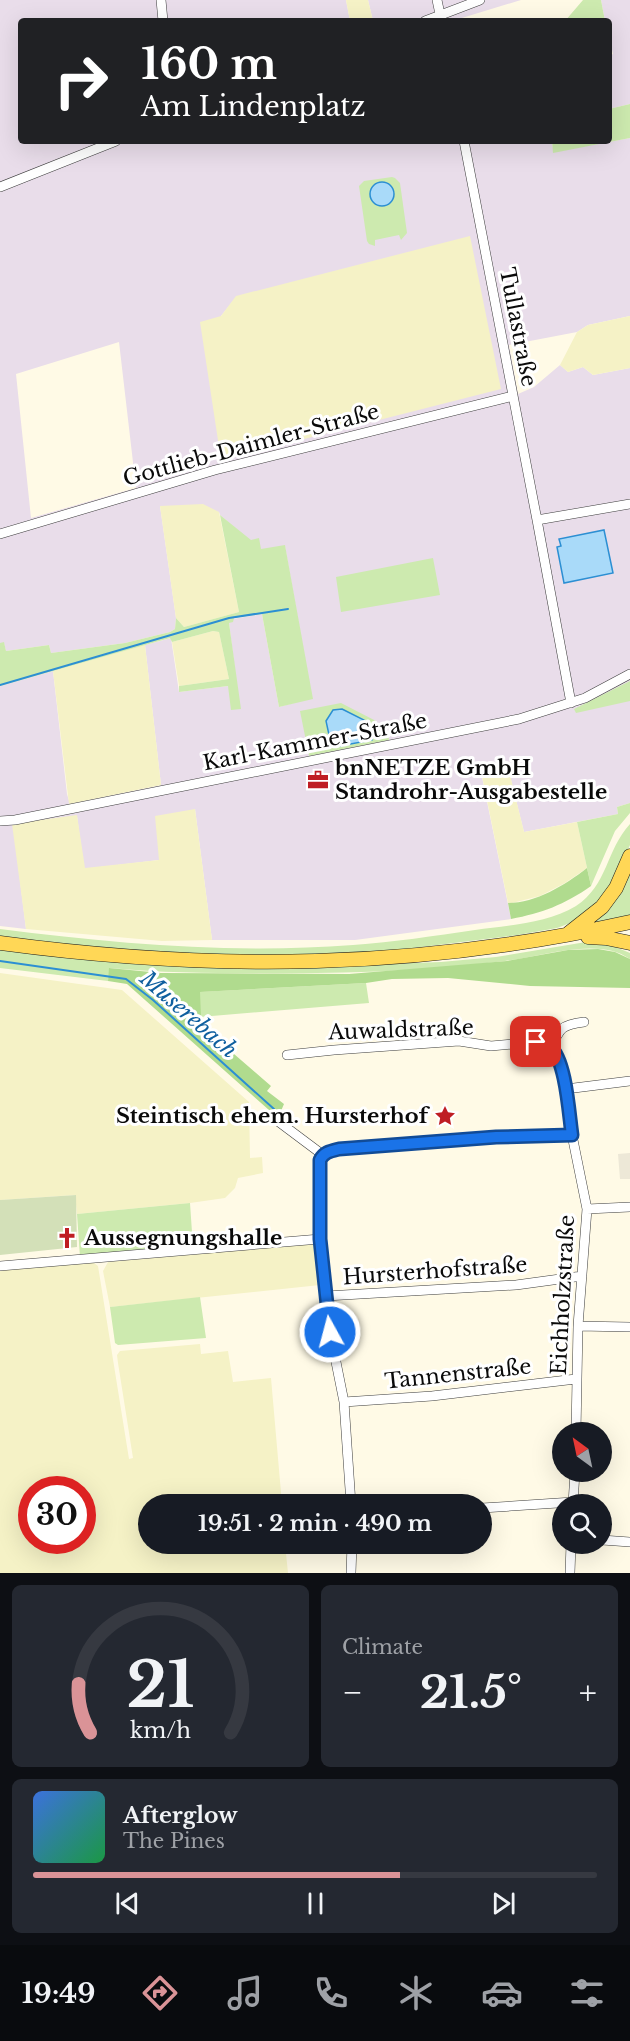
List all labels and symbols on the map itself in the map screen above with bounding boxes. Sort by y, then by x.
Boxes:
street label: Tullastraße [494,265,542,389]
street label: Gottlieb-Daimler-Straße [120,398,382,492]
street label: Karl-Kammer-Straße [201,708,429,776]
place label: bnNETZE GmbH Standrohr-Ausgabestelle [334,755,607,805]
office icon: bnNETZE GmbH Standrohr-Ausgabestelle [306,768,330,792]
water label: Muserebach [134,964,243,1064]
street label: Auwaldstraße [327,1014,474,1046]
pin [510,1016,561,1067]
place label: Steintisch ehem. Hursterhof [116,1103,431,1129]
place icon: Steintisch ehem. Hursterhof [433,1104,457,1128]
street label: Eichholzstraße [546,1214,580,1376]
place label: Aussegnungshalle [83,1225,282,1251]
church icon: Aussegnungshalle [55,1226,79,1250]
street label: Hursterhofstraße [342,1252,528,1290]
position arrow [298,1300,362,1364]
street label: Tannenstraße [383,1353,533,1395]
north arrow [552,1422,612,1482]
speed limit sign: 30 [18,1476,96,1554]

